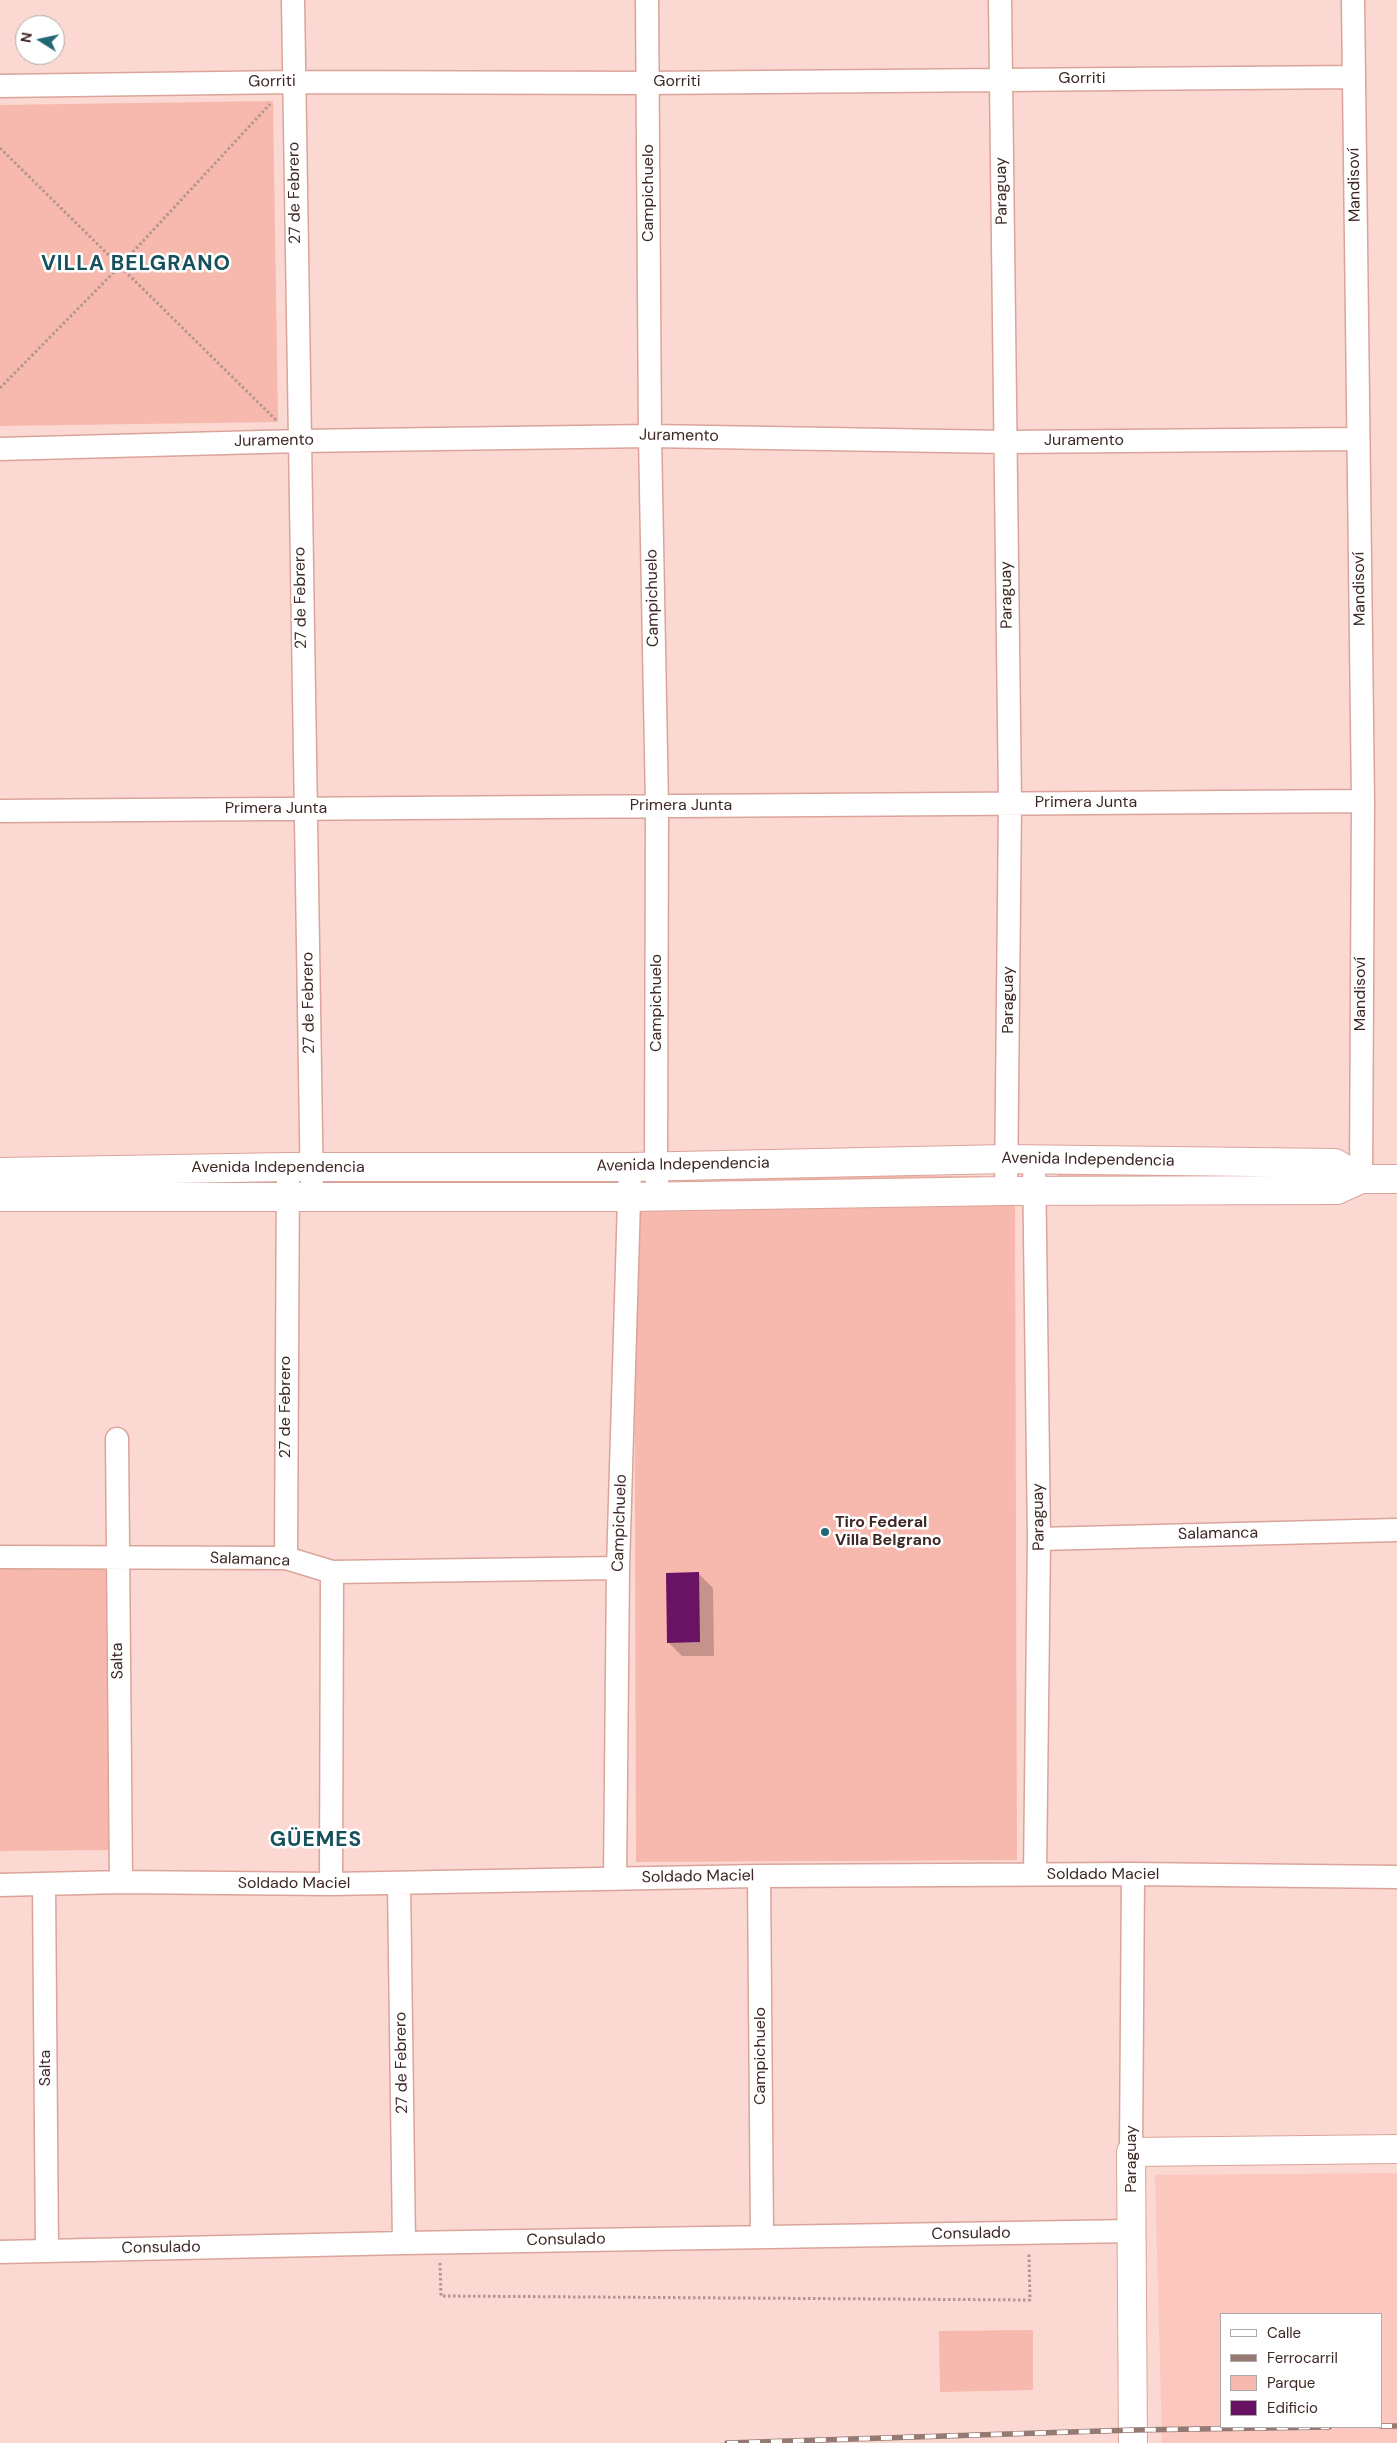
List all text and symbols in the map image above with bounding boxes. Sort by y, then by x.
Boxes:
north arrow [15,15,65,65]
text: N [16,31,36,44]
street label: Gorriti [1058,69,1106,89]
street label: Gorriti [248,72,296,92]
street label: Gorriti [653,72,701,92]
street label: 27 de Febrero [285,142,305,244]
street label: Campichuelo [639,144,659,242]
street label: Mandisoví [1345,148,1365,222]
street label: Paraguay [992,157,1012,225]
district label: VILLA BELGRANO [39,251,233,277]
street label: Juramento [639,426,719,446]
street label: Juramento [234,431,314,451]
street label: Juramento [1044,431,1124,451]
street label: 27 de Febrero [291,547,311,649]
street label: Campichuelo [643,549,663,647]
street label: Mandisoví [1350,552,1370,626]
street label: Paraguay [997,561,1017,629]
street label: Primera Junta [1035,793,1137,813]
street label: Primera Junta [630,796,732,816]
street label: Primera Junta [225,799,327,819]
street label: 27 de Febrero [299,952,319,1054]
street label: Campichuelo [647,954,667,1052]
street label: Mandisoví [1351,957,1371,1031]
street label: Paraguay [999,966,1019,1034]
street label: Avenida Independencia [1001,1149,1175,1171]
street label: Avenida Independencia [596,1154,770,1176]
street label: Avenida Independencia [191,1158,365,1178]
street label: 27 de Febrero [276,1356,296,1458]
street label: Campichuelo [609,1474,631,1572]
street label: Paraguay [1029,1483,1049,1551]
place label: Tiro Federal Villa Belgrano [835,1513,942,1551]
street label: Salamanca [1178,1524,1258,1544]
marker: Tiro Federal Villa Belgrano [819,1526,831,1538]
street label: Salamanca [210,1549,290,1571]
street label: Salta [108,1643,128,1679]
district label: GÜEMES [269,1827,363,1853]
street label: Soldado Maciel [1047,1865,1159,1885]
street label: Soldado Maciel [642,1866,754,1888]
street label: Soldado Maciel [238,1874,350,1894]
street label: Campichuelo [751,2007,771,2105]
street label: 27 de Febrero [392,2012,412,2114]
street label: Salta [36,2050,56,2086]
street label: Paraguay [1122,2125,1142,2193]
street label: Consulado [931,2224,1011,2244]
street label: Consulado [526,2230,606,2250]
street label: Consulado [121,2238,201,2258]
legend [1220,2313,1382,2428]
text: Calle [1267,2323,1301,2343]
text: Ferrocarril [1267,2348,1338,2368]
text: Parque [1267,2373,1315,2393]
text: Edificio [1267,2398,1318,2418]

